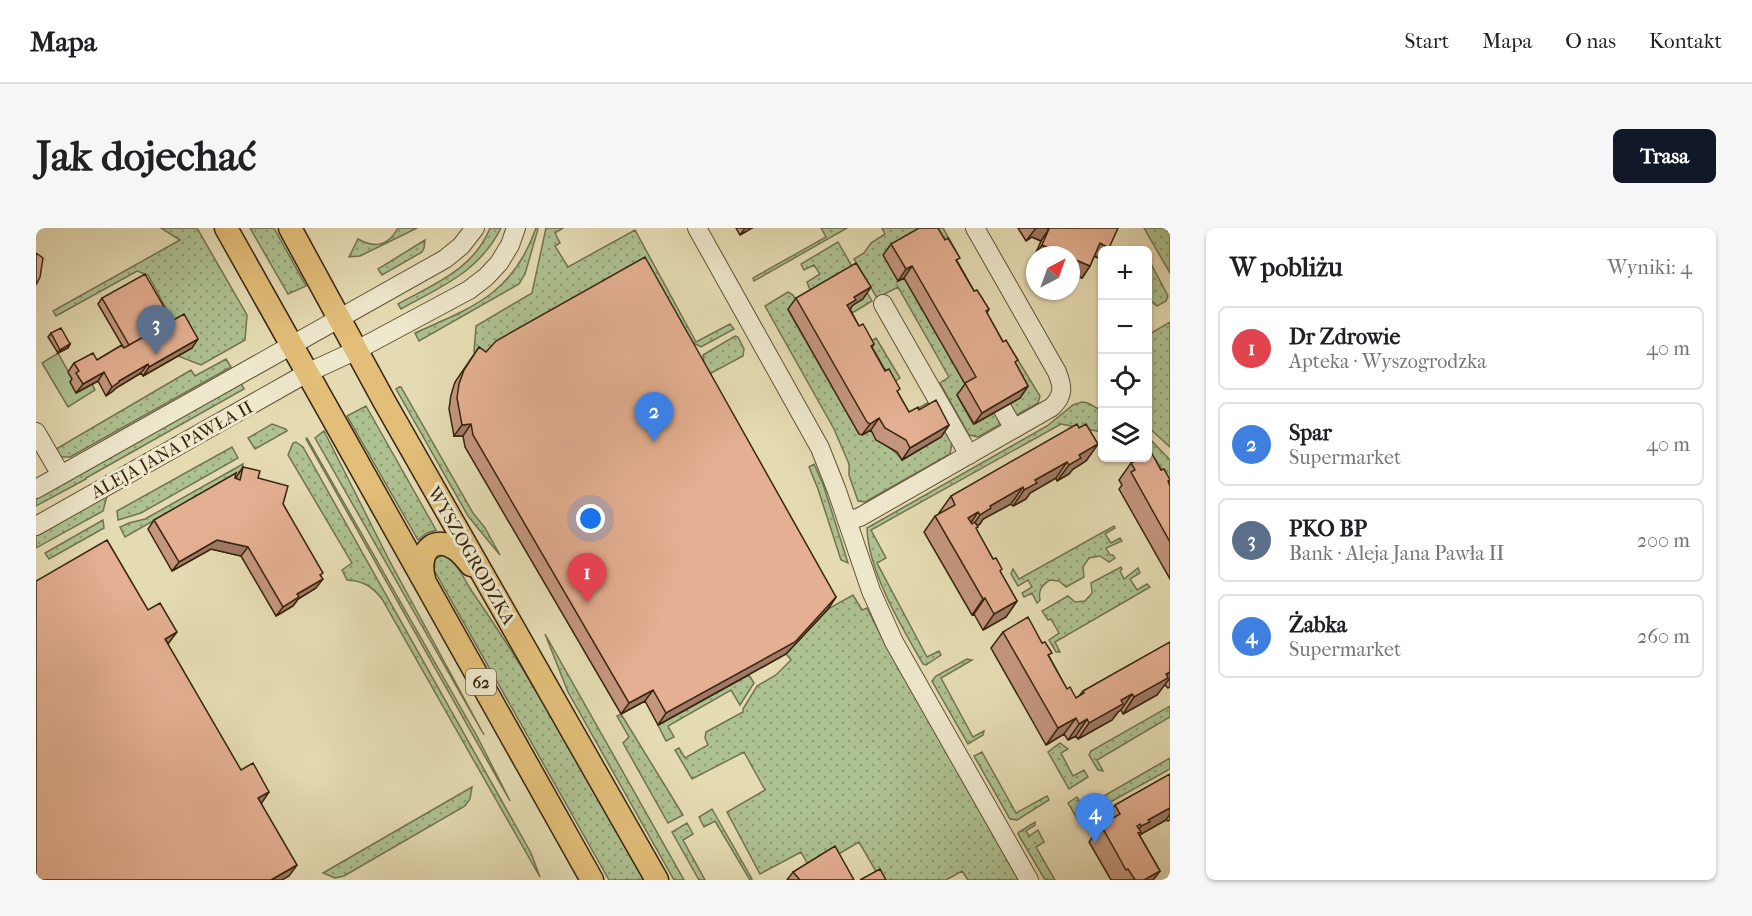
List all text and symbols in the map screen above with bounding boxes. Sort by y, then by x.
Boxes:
text: Mapa [30,25,97,58]
text: Start [1405,29,1449,53]
text: Mapa [1482,29,1532,53]
text: O nas [1565,29,1616,53]
text: Kontakt [1649,29,1722,53]
button: Trasa [1613,129,1716,183]
text: Jak dojechać [36,132,256,181]
north arrow [1026,246,1080,300]
map controls [1098,246,1152,462]
button: + [1098,246,1152,300]
text: W pobliżu [1230,252,1343,283]
text: Wyniki: 4 [1608,256,1692,279]
button: − [1098,300,1152,354]
pin: 3 [136,306,176,355]
text: Dr Zdrowie [1289,324,1400,350]
text: 1 [1248,337,1255,360]
text: 40 m [1646,337,1690,360]
text: Apteka · Wyszogrodzka [1289,350,1487,373]
button: locate [1098,354,1152,408]
pin: 2 [634,392,674,442]
street label: ALEJA JANA PAWŁA II [87,397,257,504]
button: layers [1098,408,1152,462]
text: Spar [1289,420,1332,446]
text: 2 [1246,433,1257,456]
text: 40 m [1646,433,1690,456]
text: Supermarket [1289,446,1401,469]
street label: WYSZOGRODZKA [423,482,519,629]
your location [576,504,605,533]
text: PKO BP [1289,516,1367,542]
text: 3 [1247,529,1256,552]
text: 200 m [1637,529,1690,552]
text: Bank · Aleja Jana Pawła II [1289,542,1504,565]
pin: 1 [568,554,606,603]
text: Żabka [1289,612,1347,638]
text: 4 [1246,625,1257,648]
text: 260 m [1637,625,1690,648]
text: Supermarket [1289,638,1401,661]
road number: 62 [466,669,496,695]
pin: 4 [1076,794,1114,843]

